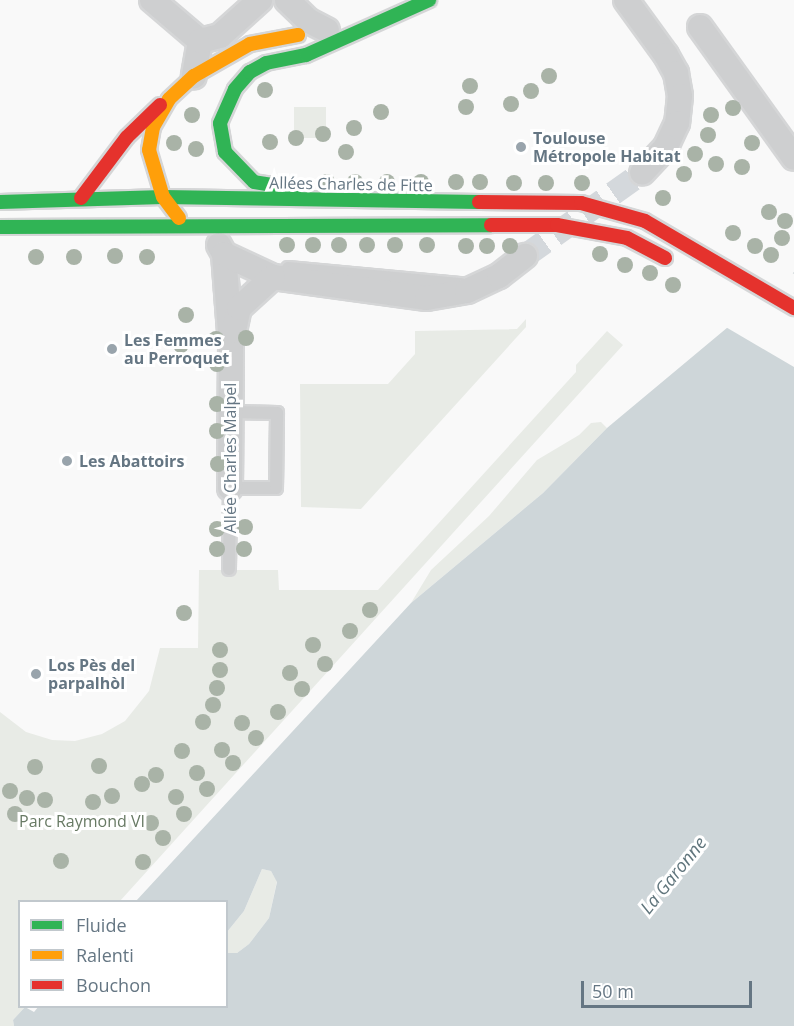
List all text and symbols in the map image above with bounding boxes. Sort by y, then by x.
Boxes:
place label: Toulouse Métropole Habitat [533,128,681,166]
marker: Toulouse Métropole Habitat [514,140,528,154]
street label: Allées Charles de Fitte [269,173,433,195]
place label: Les Femmes au Perroquet [124,330,229,368]
marker: Les Femmes au Perroquet [105,342,119,356]
street label: Allée Charles Malpel [220,383,240,533]
place label: Les Abattoirs [79,451,184,471]
marker: Les Abattoirs [60,454,74,468]
place label: Los Pès del parpalhòl [48,655,135,693]
marker: Los Pès del parpalhòl [29,667,43,681]
park label: Parc Raymond VI [19,811,145,831]
water label: La Garonne [635,832,711,918]
legend [18,900,228,1008]
text: Fluide [76,913,127,937]
text: Ralenti [76,943,134,967]
scale bar [584,969,755,1007]
text: Bouchon [76,973,151,997]
text: 50 m [592,979,634,1003]

